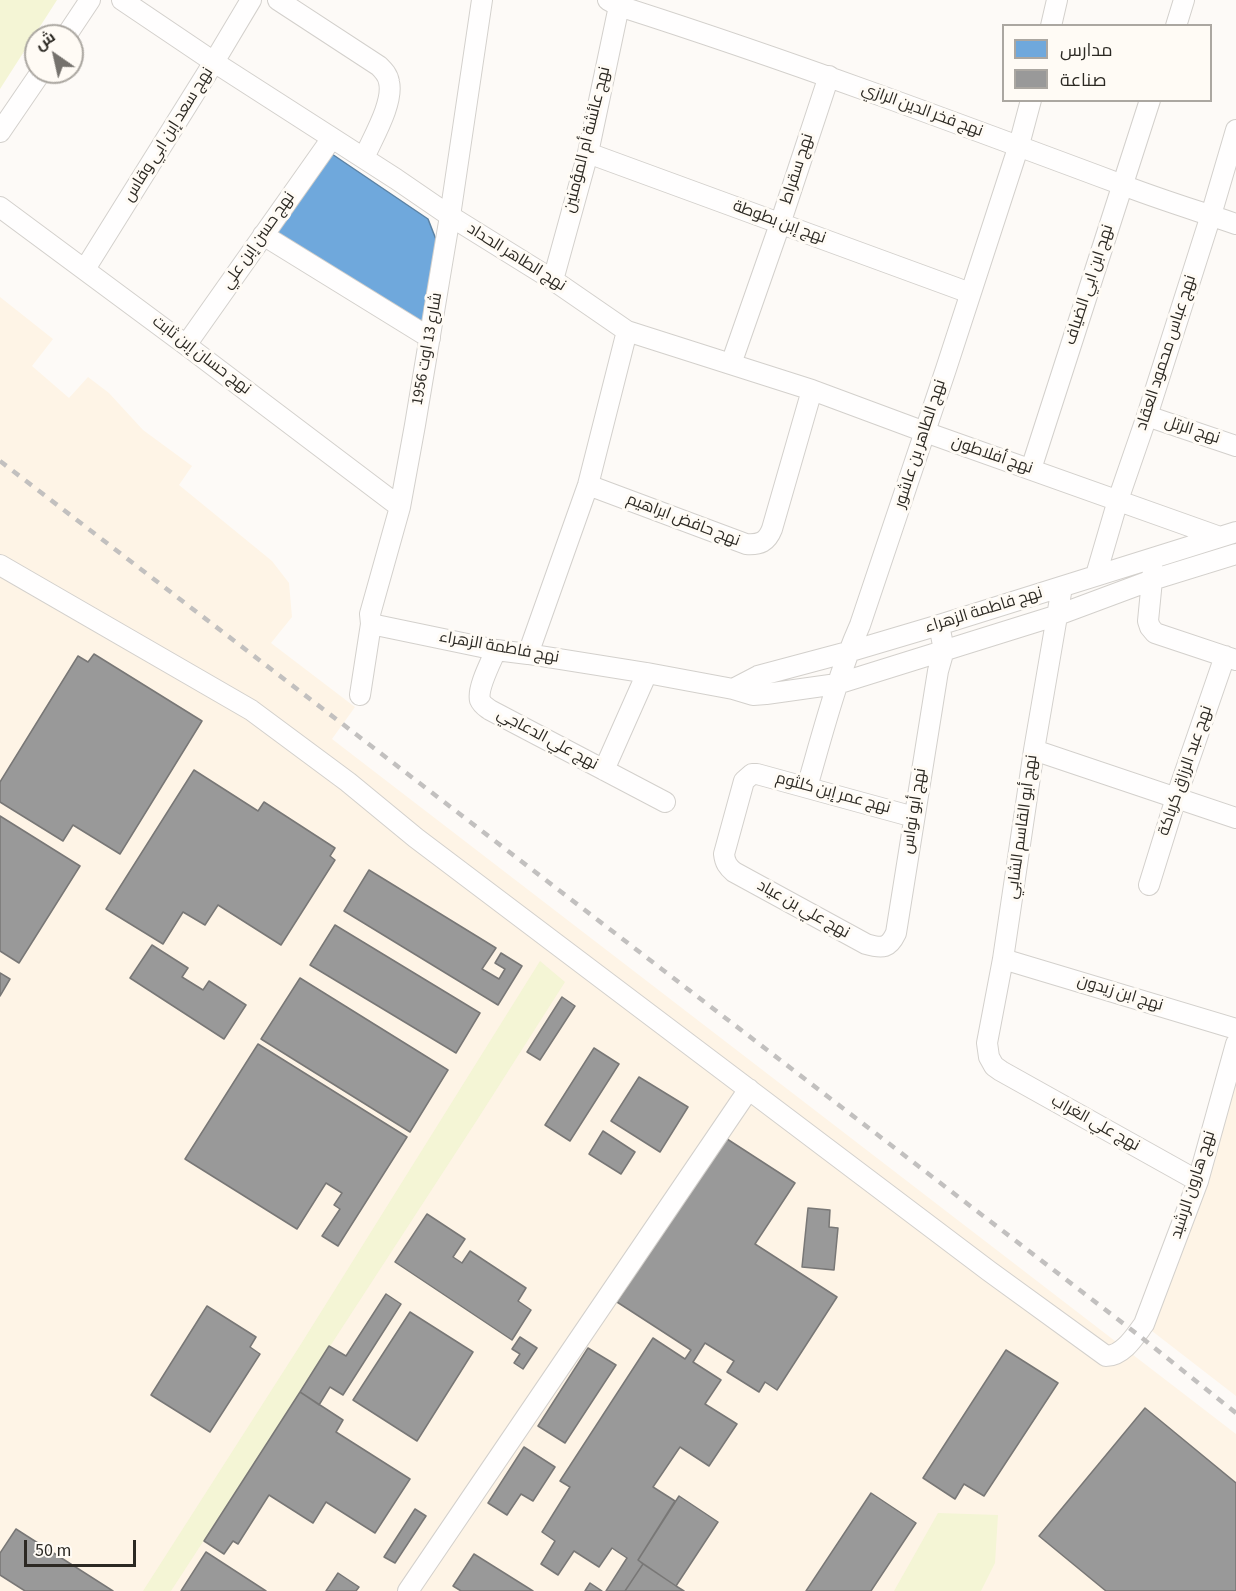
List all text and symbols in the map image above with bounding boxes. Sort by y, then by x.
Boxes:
north arrow [24,24,84,84]
legend [1002,24,1212,102]
text: ش [30,26,60,56]
text: مدارس [1060,38,1113,63]
street label: نهج سعد إبن ابي وقاس [120,64,218,206]
street label: نهج عائشة أم المؤمنين [561,65,615,215]
text: صناعة [1060,68,1106,93]
street label: نهج فخر الدين الرازي [859,80,985,142]
street label: نهج سقراط [778,131,818,207]
street label: نهج حسن إبن علي [218,189,300,293]
street label: نهج إبن بطوطة [730,197,828,249]
street label: نهج الطاهر الحداد [463,220,569,296]
street label: نهج ابن ابي الضياف [1062,222,1118,348]
street label: نهج عباس محمود العقاد [1133,273,1201,433]
street label: شارع 13 اوت 1956 [409,291,447,407]
street label: نهج حسان إبن ثابت [148,313,254,399]
street label: نهج الطاهر بن عاشور [891,377,951,511]
street label: نهج الرتل [1162,413,1222,449]
street label: نهج أفلاطون [949,433,1035,479]
street label: نهج حافض ابراهيم [624,491,742,551]
street label: نهج فاطمة الزهراء [923,584,1045,638]
street label: نهج فاطمة الزهراء [437,628,561,668]
street label: نهج عبد الرزاق كرباكة [1155,704,1217,838]
street label: نهج علي الدعاجي [493,705,601,775]
street label: نهج أبو القاسم الشابي [1003,754,1043,900]
street label: نهج أبو نواس [899,767,931,855]
street label: نهج عمر إبن كلثوم [773,769,893,819]
street label: نهج علي بن عياد [753,877,853,943]
street label: نهج ابن زيدون [1075,972,1165,1016]
street label: نهج علي الغراب [1047,1092,1143,1156]
street label: نهج هارون الرشيد [1168,1129,1220,1241]
scale bar [27,1528,140,1566]
text: 50 m [35,1538,71,1563]

